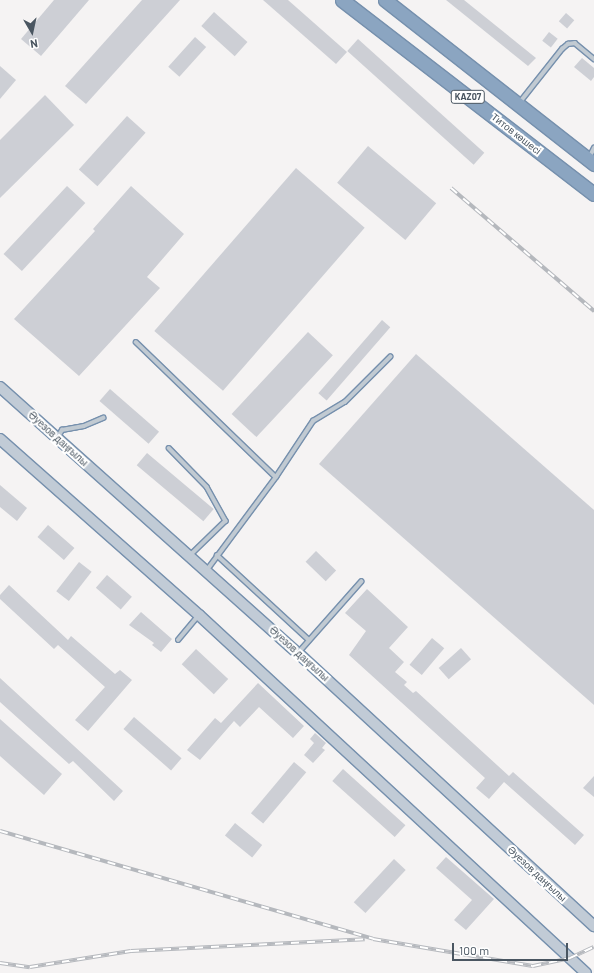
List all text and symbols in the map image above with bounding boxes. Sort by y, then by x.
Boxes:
north arrow [12,12,52,52]
text: N [29,37,39,51]
road number: KAZ07 [450,90,486,104]
street label: Титов көшесі [489,111,543,157]
street label: Әуезов даңғылы [26,409,90,469]
street label: Әуезов даңғылы [267,624,331,684]
street label: Әуезов даңғылы [505,844,569,904]
scale bar [454,935,570,961]
text: 100 m [459,943,489,957]

